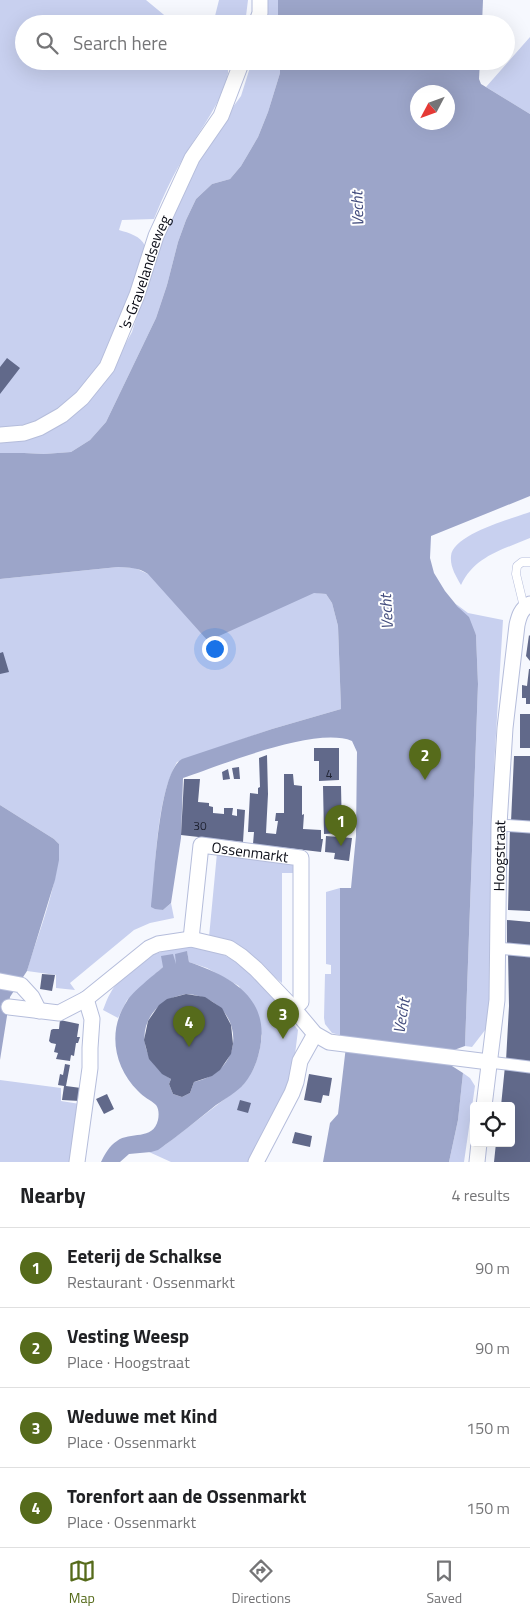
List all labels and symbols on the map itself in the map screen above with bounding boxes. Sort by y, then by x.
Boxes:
north arrow [410,85,455,130]
water label: Vecht [344,189,370,227]
street label: 's-Gravelandseweg [112,211,176,334]
water label: Vecht [373,592,399,630]
your location [202,636,228,662]
pin: 2 [409,739,441,780]
house number: 4 [326,764,333,783]
pin: 1 [325,805,357,846]
house number: 30 [193,816,207,835]
street label: Hoogstraat [487,819,511,892]
street label: Ossenmarkt [210,835,291,868]
water label: Vecht [386,995,416,1035]
pin: 3 [267,998,299,1039]
pin: 4 [173,1006,205,1047]

